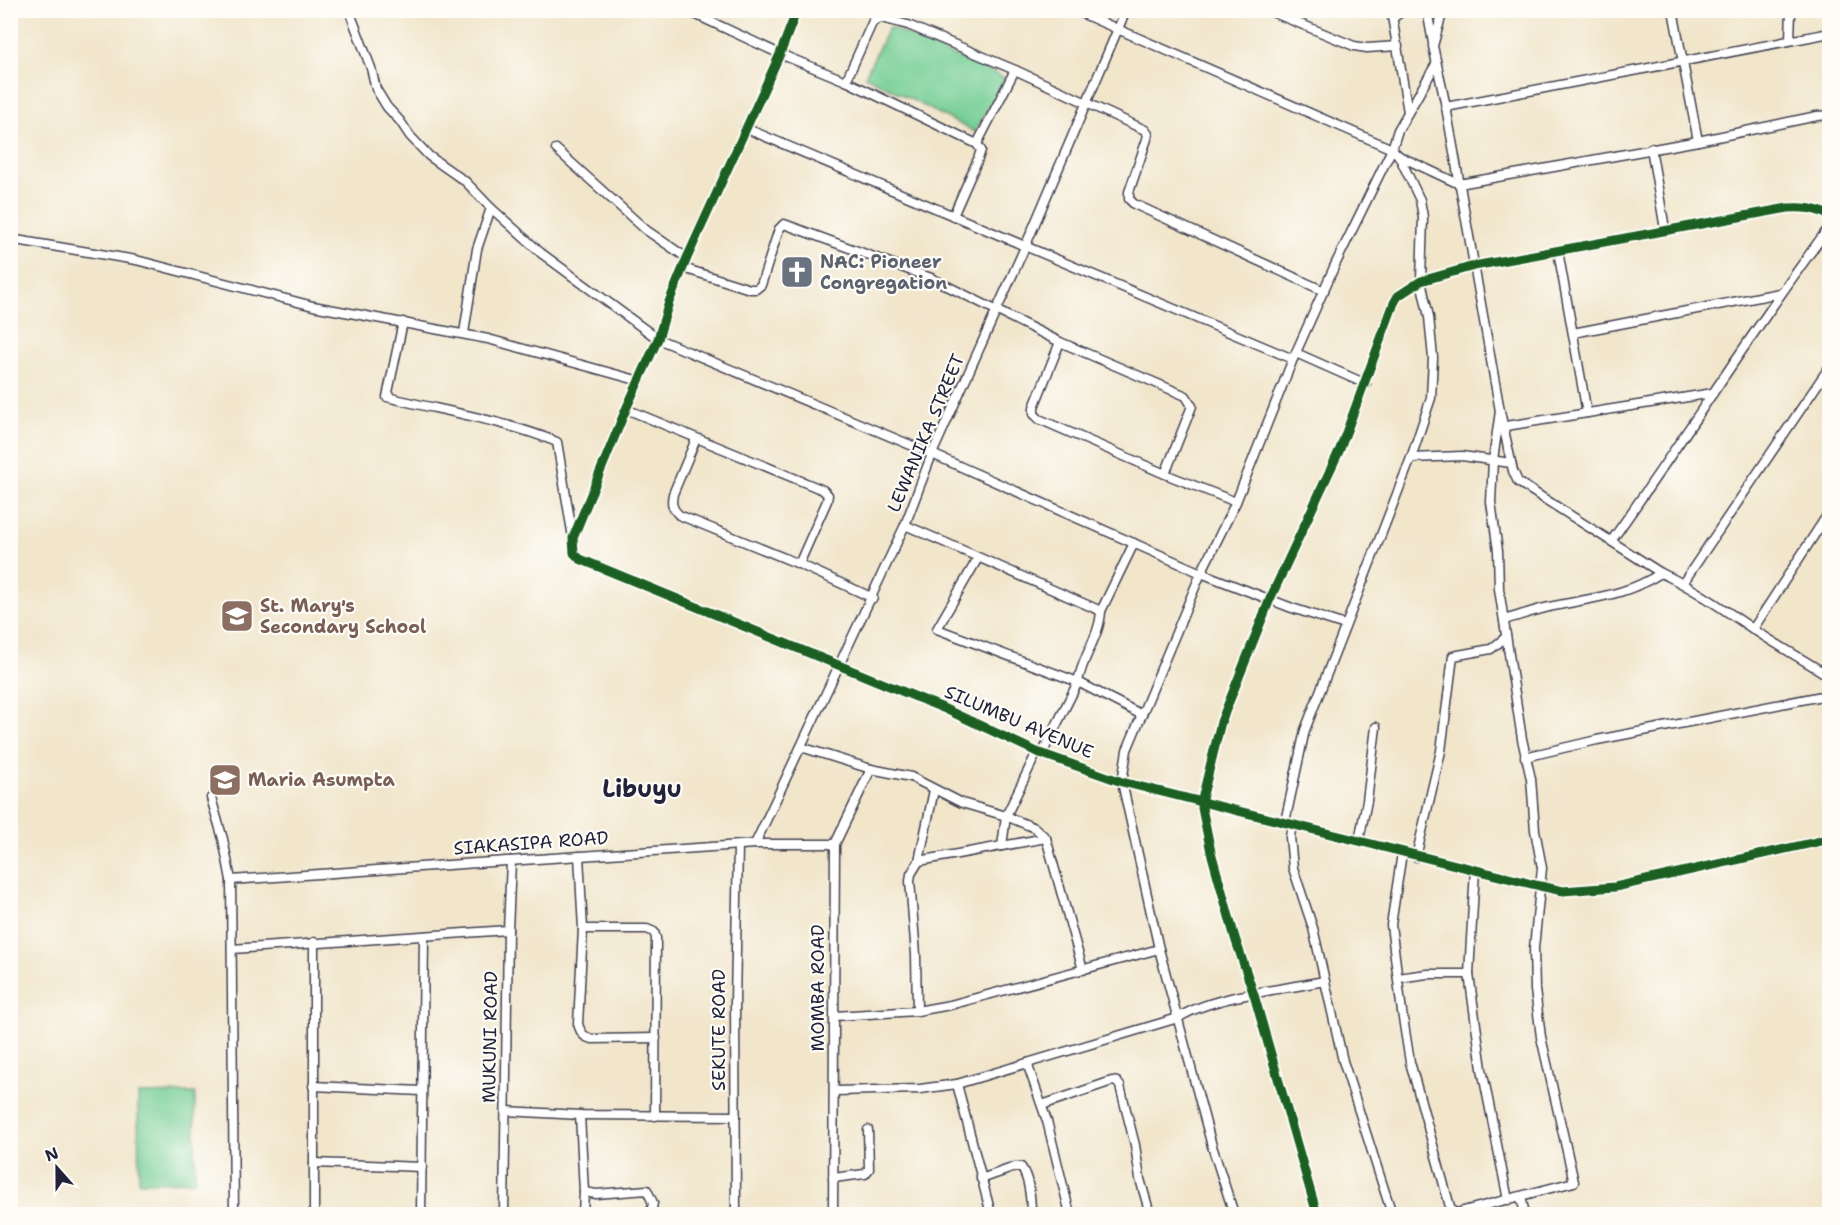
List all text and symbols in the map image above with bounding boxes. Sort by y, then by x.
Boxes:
place label: NAC: Pioneer Congregation [820,250,947,295]
church icon: NAC: Pioneer Congregation [779,254,815,290]
street label: LEWANIKA STREET [882,350,970,516]
place label: St. Mary's Secondary School [260,594,426,639]
school or university icon: St. Mary's Secondary School [219,598,255,634]
street label: SILUMBU AVENUE [941,680,1097,764]
school or university icon: Maria Asumpta [207,762,243,798]
place label: Maria Asumpta [248,768,395,792]
district label: Libuyu [602,773,682,805]
street label: SIAKASIPA ROAD [453,826,609,860]
street label: MOMBA ROAD [806,924,830,1052]
street label: SEKUTE ROAD [707,969,731,1091]
street label: MUKUNI ROAD [477,971,503,1103]
north arrow [27,1138,87,1198]
text: N [42,1142,61,1167]

